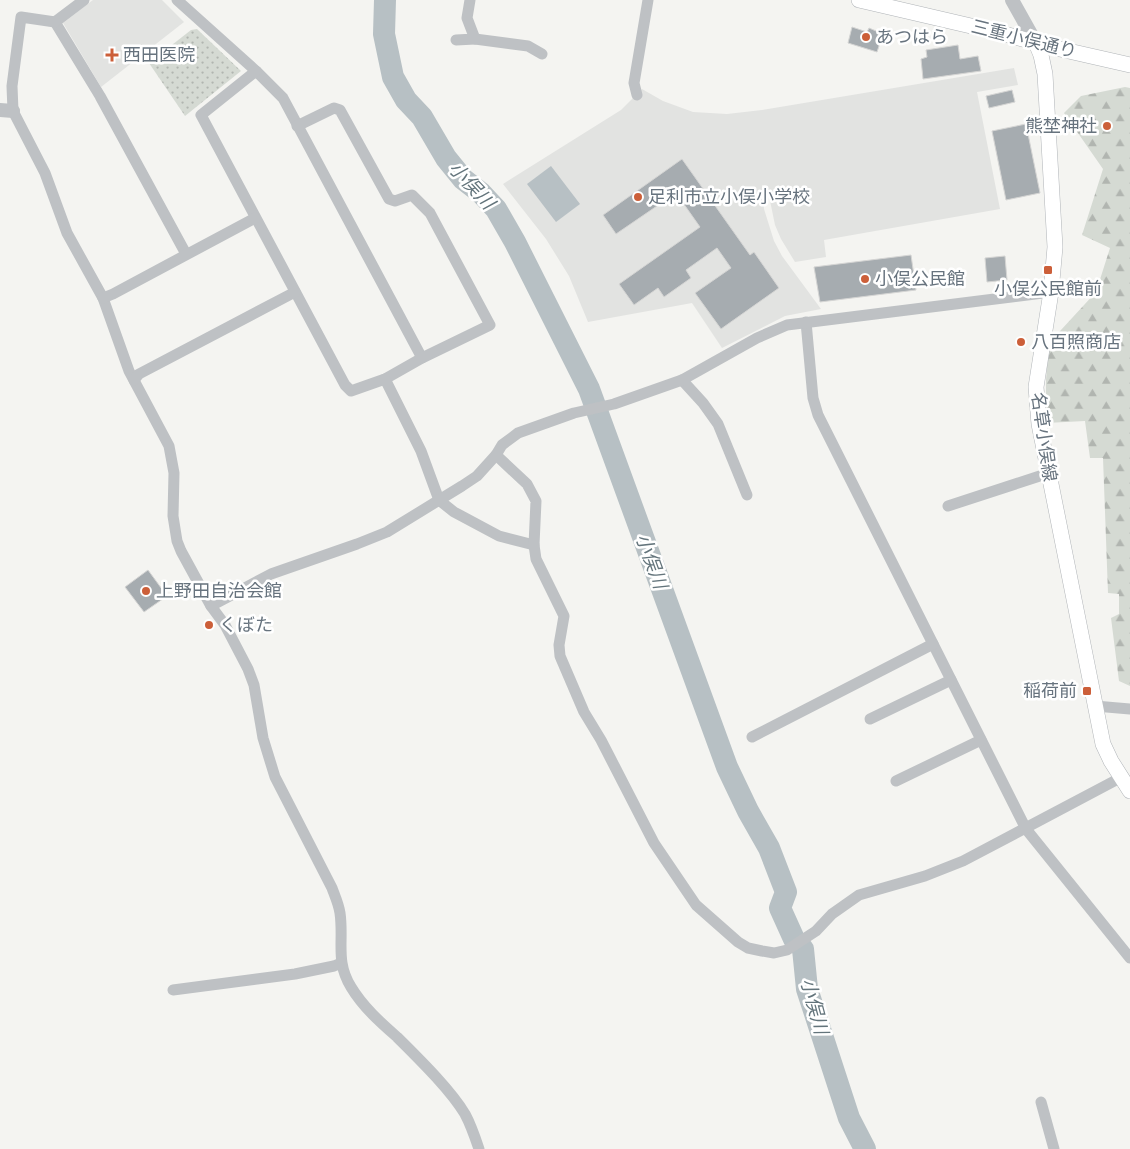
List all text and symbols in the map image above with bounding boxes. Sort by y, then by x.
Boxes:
street label: 三重小俣通り [969,16,1079,63]
place label: あつはら [876,27,948,48]
marker: あつはら [860,31,872,43]
place label: 西田医院 [123,45,195,66]
marker: 西田医院 [105,48,119,62]
place label: 熊埜神社 [1025,116,1097,137]
marker: 熊埜神社 [1101,120,1113,132]
water label: 小俣川 [443,157,500,216]
place label: 足利市立小俣小学校 [648,187,810,208]
marker: 足利市立小俣小学校 [632,191,644,203]
marker: 小俣公民館前 [1042,264,1054,276]
place label: 小俣公民館 [875,269,965,290]
marker: 小俣公民館 [859,273,871,285]
place label: 小俣公民館前 [994,279,1102,300]
place label: 八百照商店 [1031,332,1121,353]
marker: 八百照商店 [1015,336,1027,348]
street label: 名草小俣線 [1027,391,1060,483]
water label: 小俣川 [630,531,672,594]
place label: 上野田自治会館 [156,581,282,602]
marker: 上野田自治会館 [140,585,152,597]
place label: くぼた [219,615,273,636]
marker: くぼた [203,619,215,631]
place label: 稲荷前 [1023,681,1077,702]
marker: 稲荷前 [1081,685,1093,697]
water label: 小俣川 [795,976,833,1039]

